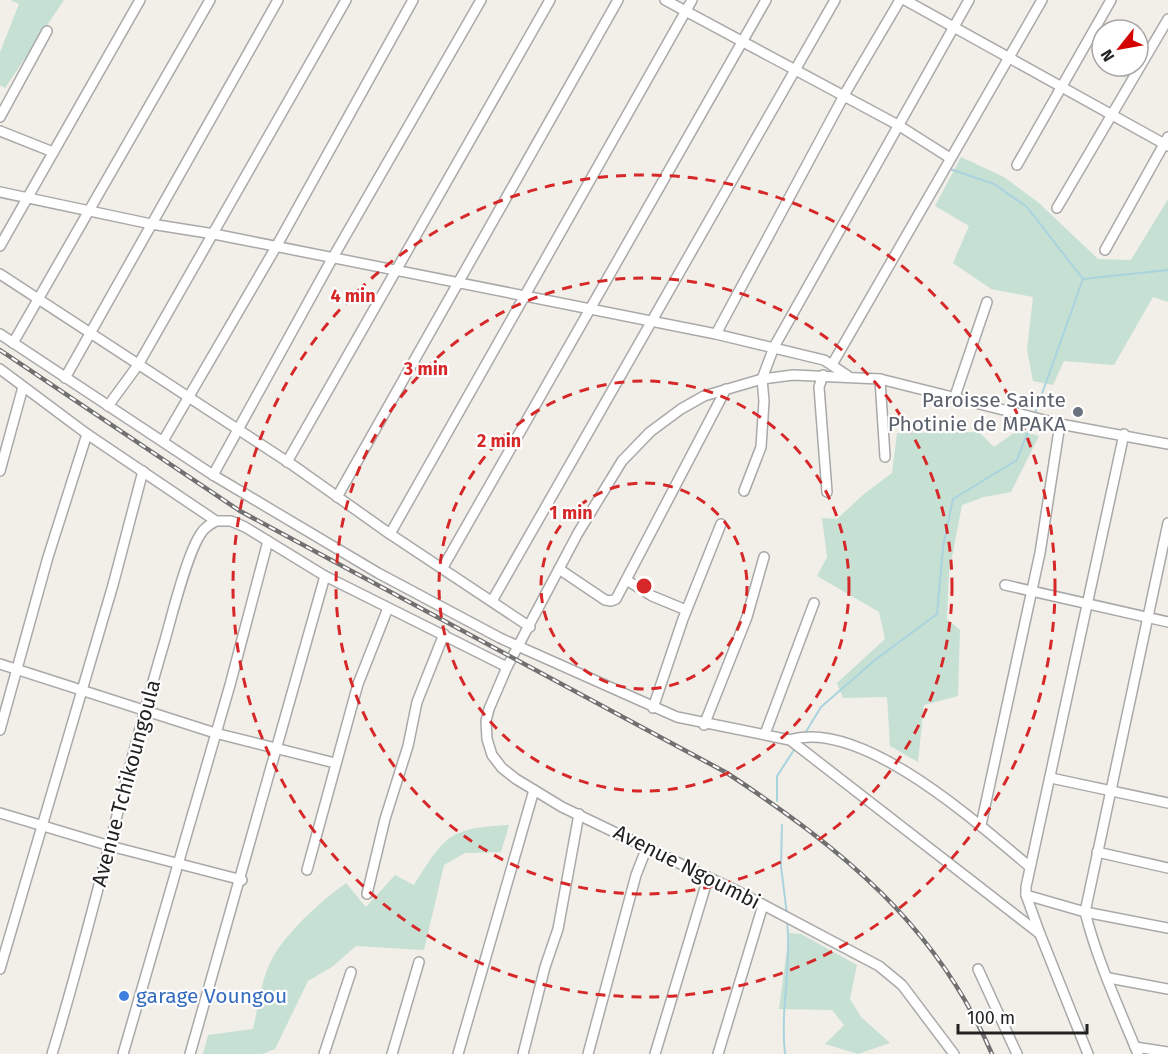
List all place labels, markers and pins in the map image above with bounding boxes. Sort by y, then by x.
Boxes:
place label: Paroisse Sainte Photinie de MPAKA [888,387,1066,437]
marker: Paroisse Sainte Photinie de MPAKA [1071,405,1085,419]
centre of rings [634,576,654,596]
place label: garage Voungou [136,983,287,1009]
marker: garage Voungou [117,989,131,1003]

